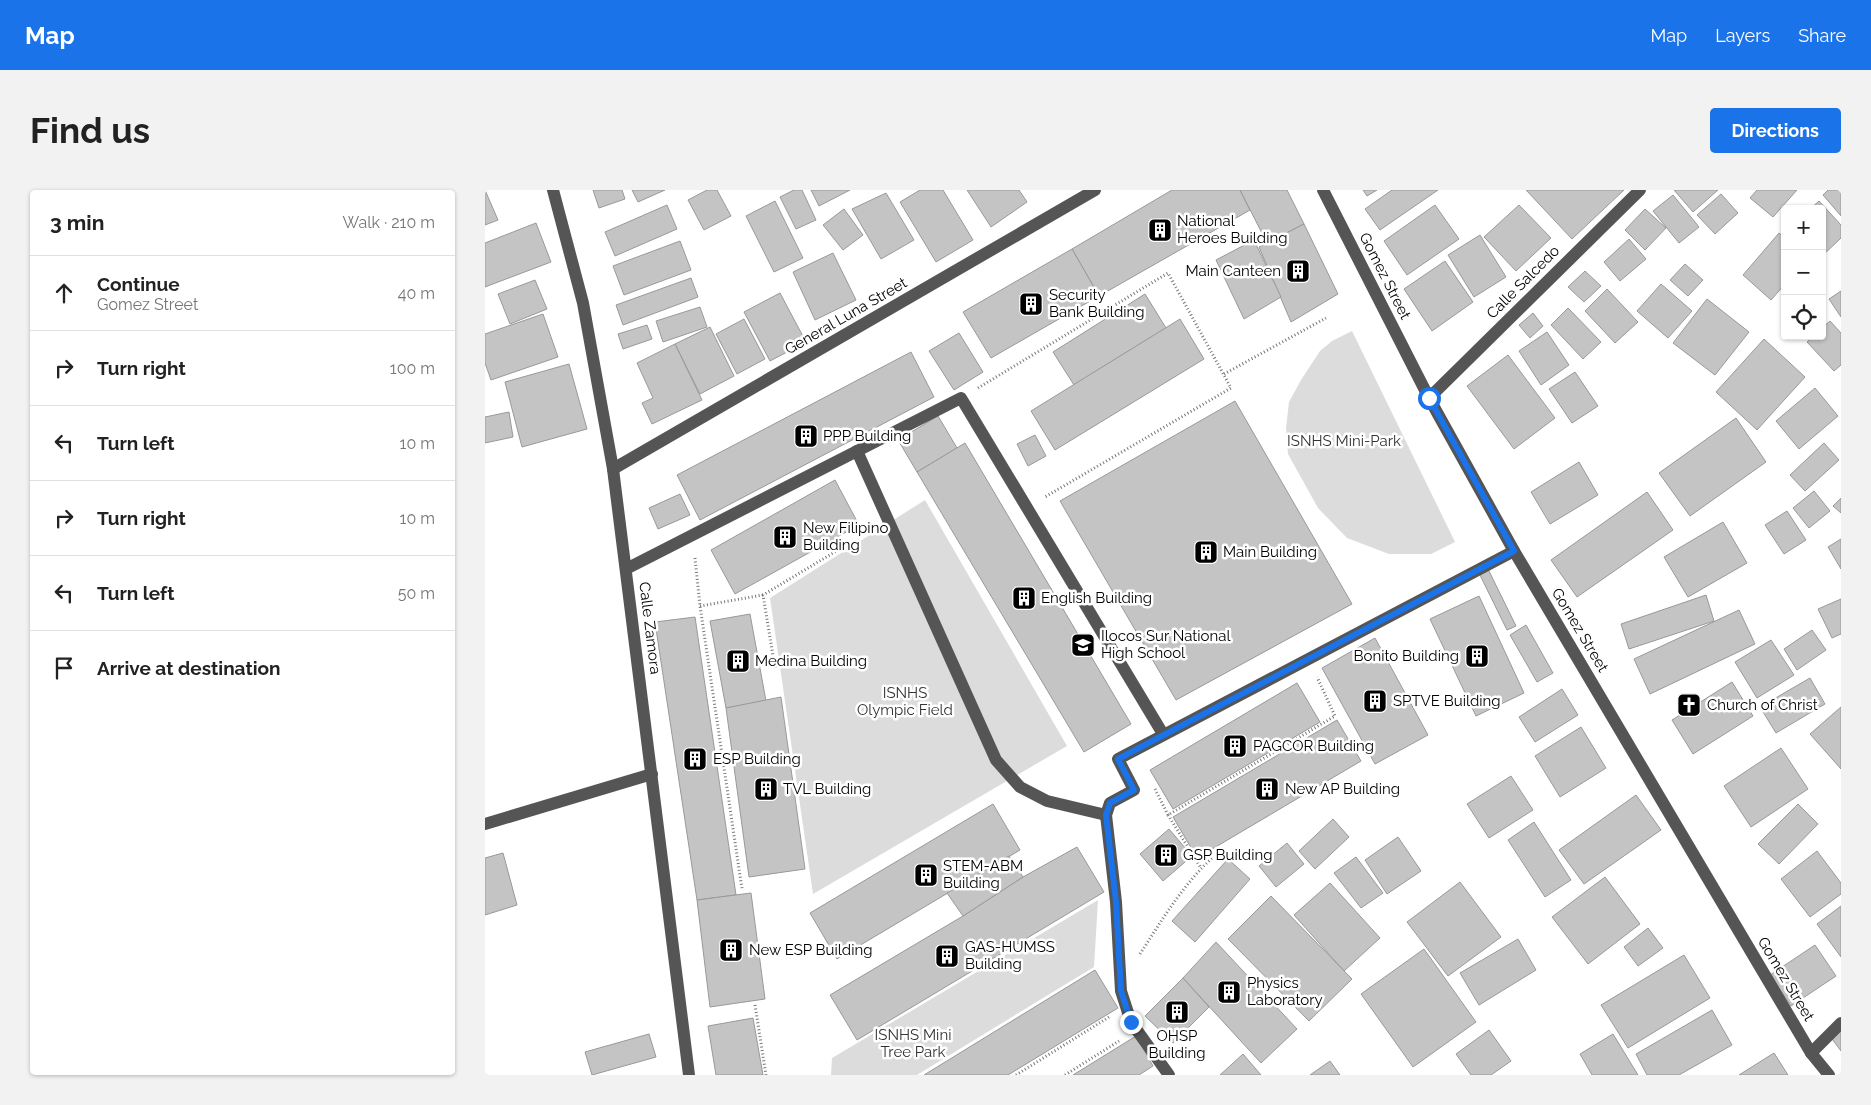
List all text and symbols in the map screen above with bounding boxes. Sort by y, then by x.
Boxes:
text: Map [25,21,75,50]
text: Map [1651,25,1687,46]
text: Layers [1715,25,1770,46]
text: Share [1798,25,1846,46]
button: Directions [1710,108,1841,153]
text: Find us [30,110,150,151]
map controls [1781,205,1826,340]
button: + [1781,205,1826,250]
text: 3 min [50,210,104,235]
place label: National Heroes Building [1177,212,1287,247]
text: Walk · 210 m [343,213,435,232]
building icon: National Heroes Building [1147,217,1173,243]
street label: Gomez Street [1355,230,1415,322]
street label: Calle Salcedo [1483,242,1563,322]
button: − [1781,250,1826,295]
building icon: Main Canteen [1285,258,1311,284]
place label: Main Canteen [1186,262,1281,280]
text: Continue [97,273,180,295]
street label: General Luna Street [782,274,910,358]
icon: ahead [50,279,78,307]
text: 40 m [398,284,435,303]
place label: Security Bank Building [1049,286,1145,321]
building icon: Security Bank Building [1018,291,1044,317]
text: Gomez Street [97,295,198,314]
button: locate [1781,295,1826,340]
icon: right [50,354,78,382]
text: Turn right [97,357,186,379]
text: 100 m [390,359,435,378]
route start [1418,387,1441,410]
building icon: PPP Building [793,423,819,449]
place label: PPP Building [823,427,911,445]
icon: left [50,429,78,457]
text: Turn left [97,432,174,454]
park label: ISNHS Mini-Park [1287,432,1401,450]
text: 10 m [400,434,435,453]
icon: right [50,504,78,532]
text: Turn right [97,507,186,529]
text: 10 m [400,509,435,528]
place label: New Filipino Building [803,519,888,554]
building icon: New Filipino Building [772,524,798,550]
building icon: Main Building [1193,539,1219,565]
place label: Main Building [1223,543,1317,561]
icon: left [50,579,78,607]
street label: Calle Zamora [635,581,665,675]
text: Turn left [97,582,174,604]
text: 50 m [398,584,435,603]
building icon: English Building [1011,585,1037,611]
street label: Gomez Street [1548,585,1612,675]
place label: English Building [1041,589,1152,607]
place label: Ilocos Sur National High School [1101,627,1231,662]
school or university icon: Ilocos Sur National High School [1070,632,1096,658]
building icon: Bonito Building [1464,643,1490,669]
place label: Bonito Building [1354,647,1459,665]
building icon: Medina Building [725,648,751,674]
place label: Medina Building [755,652,867,670]
icon: arrive [50,654,78,682]
text: Arrive at destination [97,657,281,679]
park label: ISNHS Olympic Field [857,684,953,719]
building icon: SPTVE Building [1362,688,1388,714]
place label: SPTVE Building [1393,692,1501,710]
church icon: Church of Christ [1676,692,1702,718]
place label: Church of Christ [1707,696,1818,714]
building icon: PAGCOR Building [1222,733,1248,759]
place label: PAGCOR Building [1253,737,1374,755]
building icon: ESP Building [682,746,708,772]
place label: ESP Building [713,750,801,768]
building icon: TVL Building [753,776,779,802]
building icon: New AP Building [1254,776,1280,802]
place label: TVL Building [783,780,871,798]
place label: New AP Building [1285,780,1400,798]
building icon: GSP Building [1153,842,1179,868]
place label: GSP Building [1183,846,1272,864]
place label: STEM-ABM Building [943,857,1023,892]
building icon: STEM-ABM Building [913,862,939,888]
street label: Gomez Street [1754,934,1818,1024]
building icon: New ESP Building [718,937,744,963]
place label: GAS-HUMSS Building [965,938,1055,973]
place label: New ESP Building [749,941,872,959]
building icon: GAS-HUMSS Building [934,943,960,969]
place label: Physics Laboratory [1247,974,1323,1009]
building icon: Physics Laboratory [1216,979,1242,1005]
building icon: OHSP Building [1164,999,1190,1025]
route end [1120,1011,1143,1034]
park label: ISNHS Mini Tree Park [875,1026,951,1061]
place label: OHSP Building [1149,1027,1205,1062]

